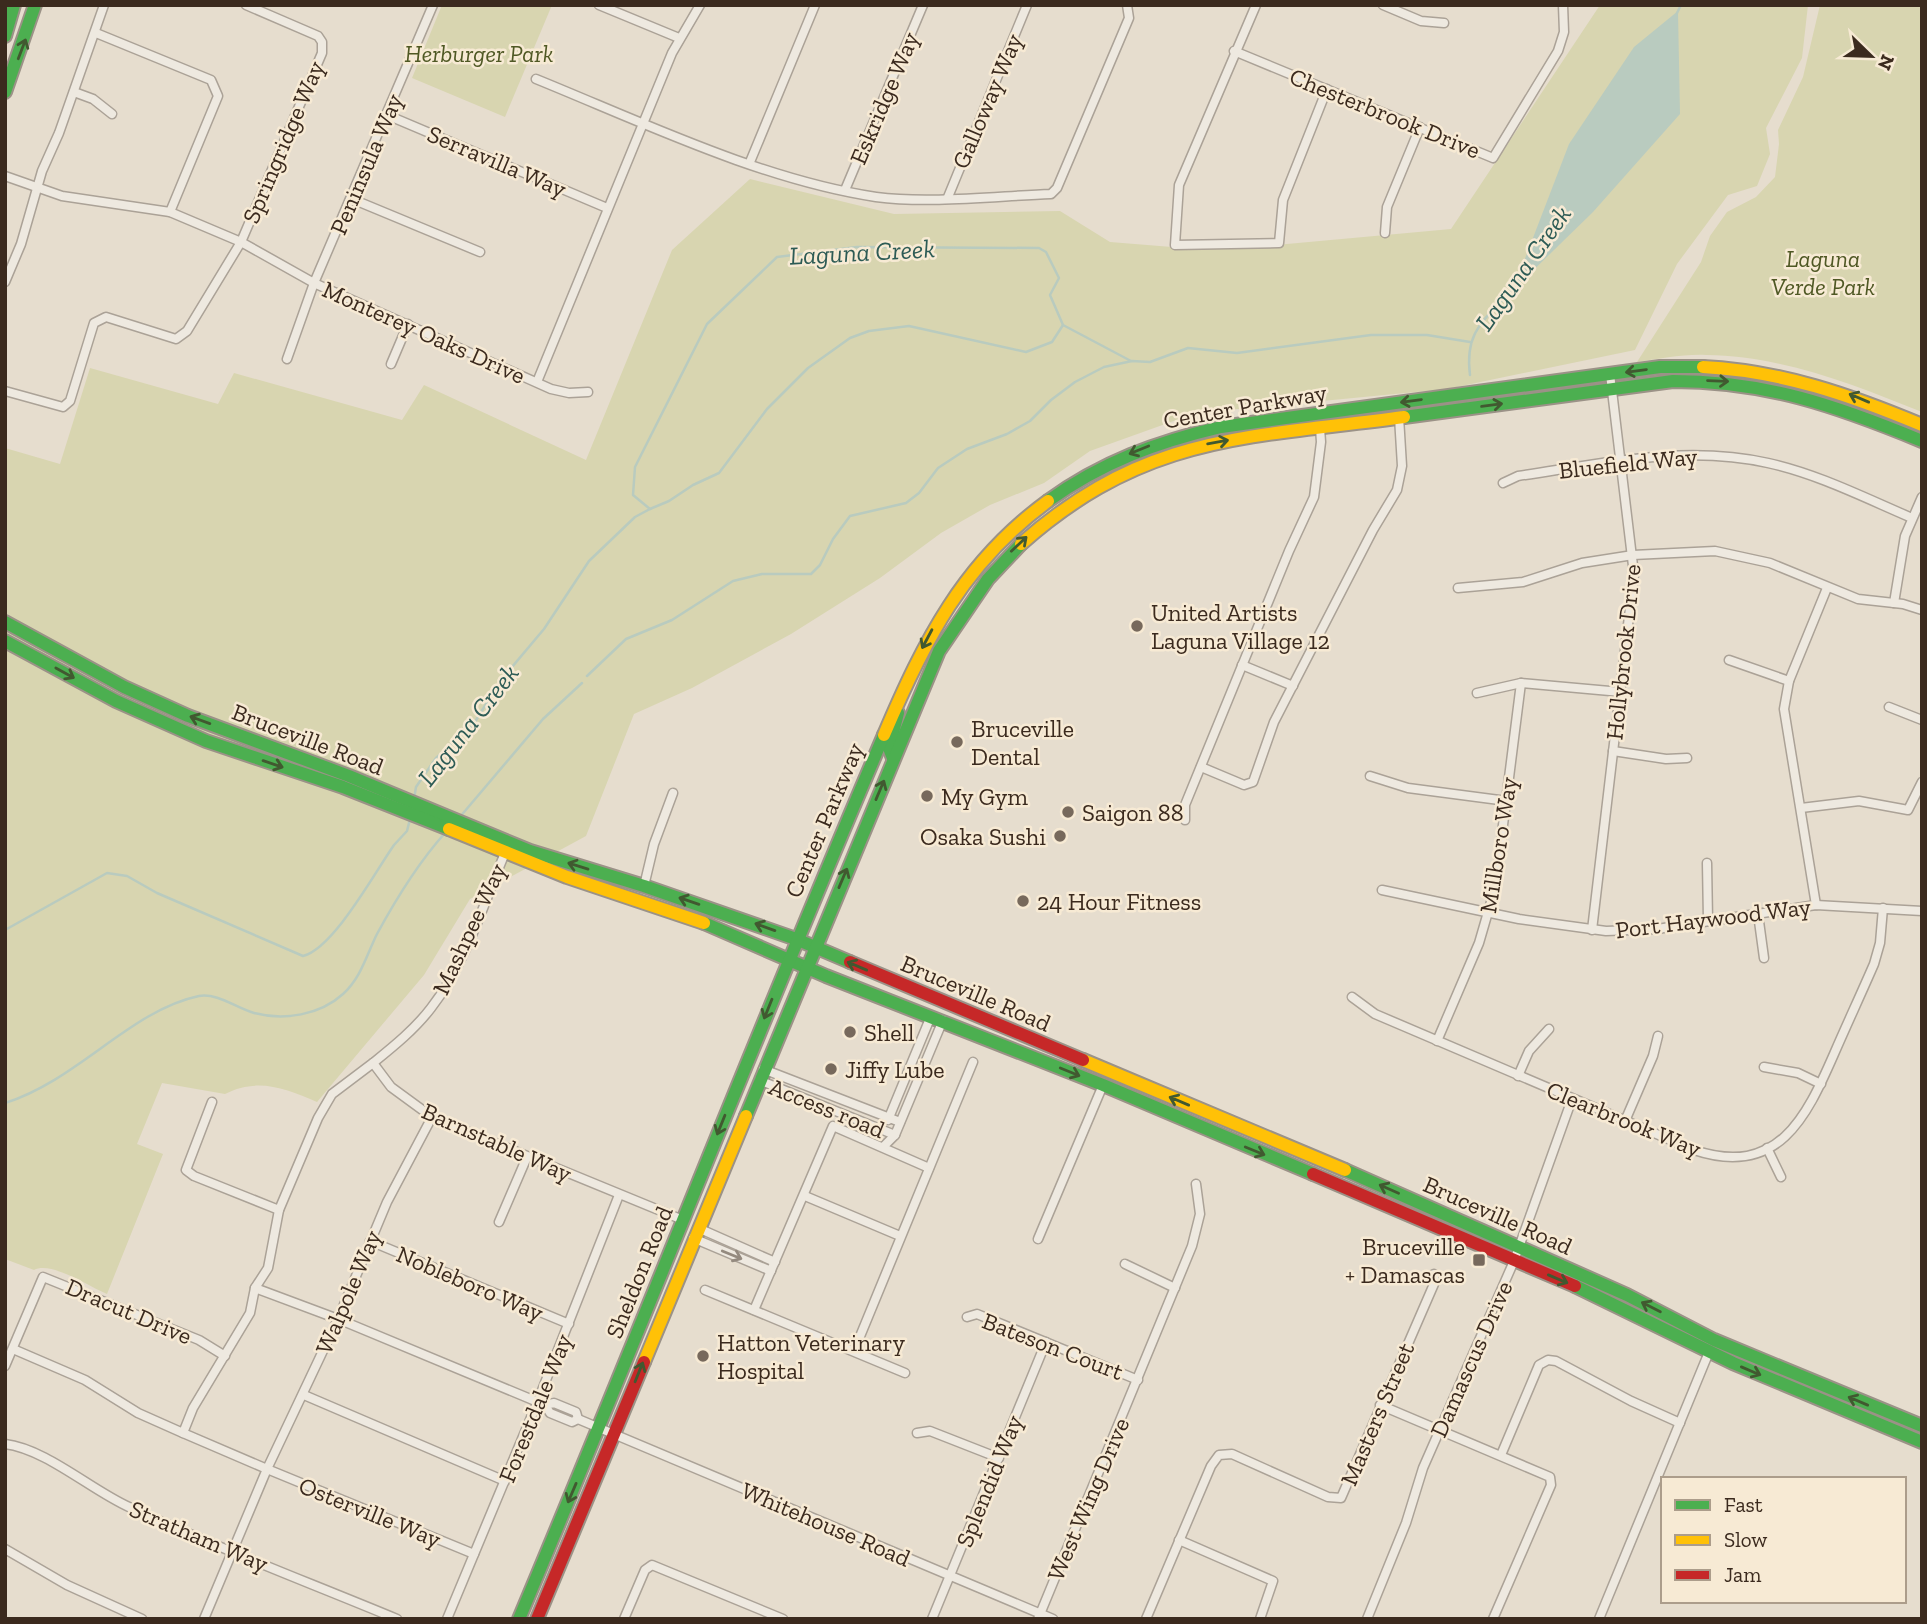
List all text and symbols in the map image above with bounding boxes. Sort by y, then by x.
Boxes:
north arrow [1836,21,1906,91]
street label: Eskridge Way [843,27,925,169]
street label: Galloway Way [946,29,1029,173]
one-way arrow [17,39,29,61]
park label: Herburger Park [405,39,554,68]
text: N [1873,51,1900,74]
street label: Springridge Way [236,56,331,228]
street label: Chesterbrook Drive [1285,62,1485,164]
street label: Peninsula Way [323,89,409,239]
street label: Serravilla Way [423,119,571,204]
water label: Laguna Creek [1468,199,1578,337]
water label: Laguna Creek [788,232,936,272]
park label: Laguna Verde Park [1771,244,1876,301]
street label: Monterey Oaks Drive [318,274,530,390]
one-way arrow [1625,364,1648,377]
one-way arrow [1706,374,1729,387]
street label: Center Parkway [1161,377,1330,435]
one-way arrow [1849,391,1870,404]
one-way arrow [1400,394,1422,407]
one-way arrow [1480,398,1503,411]
one-way arrow [1206,435,1229,448]
street label: Bluefield Way [1557,441,1700,485]
one-way arrow [1129,444,1151,457]
one-way arrow [1010,536,1027,553]
street label: Hollybrook Drive [1599,563,1647,741]
place label: United Artists Laguna Village 12 [1151,598,1330,655]
marker: United Artists Laguna Village 12 [1129,618,1145,634]
one-way arrow [920,628,934,649]
water label: Laguna Creek [411,658,525,792]
one-way arrow [54,667,75,681]
street label: Bruceville Road [228,697,388,781]
one-way arrow [189,713,211,725]
place label: Bruceville Dental [971,714,1074,771]
marker: Bruceville Dental [949,734,965,750]
street label: Center Parkway [778,738,870,902]
one-way arrow [262,759,284,771]
street label: Millboro Way [1473,774,1523,915]
one-way arrow [874,780,887,802]
place label: My Gym [941,782,1028,811]
marker: My Gym [919,788,935,804]
place label: Saigon 88 [1082,798,1184,827]
marker: Saigon 88 [1060,804,1076,820]
place label: Osaka Sushi [920,822,1046,851]
marker: Osaka Sushi [1052,828,1068,844]
street label: Mashpee Way [426,858,512,999]
one-way arrow [567,859,589,872]
one-way arrow [837,867,850,889]
place label: 24 Hour Fitness [1037,887,1201,916]
street label: Port Haywood Way [1614,892,1813,944]
marker: 24 Hour Fitness [1015,893,1031,909]
one-way arrow [678,894,700,906]
one-way arrow [754,920,776,933]
street label: Bruceville Road [897,948,1055,1038]
one-way arrow [846,959,868,972]
one-way arrow [760,998,773,1020]
place label: Shell [864,1018,914,1047]
marker: Shell [842,1024,858,1040]
place label: Jiffy Lube [845,1055,945,1084]
marker: Jiffy Lube [823,1061,839,1077]
one-way arrow [1058,1066,1080,1079]
street label: Access road [765,1072,889,1144]
street label: Clearbrook Way [1542,1075,1706,1163]
one-way arrow [1169,1094,1191,1107]
street label: Barnstable Way [418,1096,577,1188]
one-way arrow [713,1113,726,1135]
one-way arrow [1244,1145,1265,1158]
street label: Bruceville Road [1419,1169,1577,1261]
one-way arrow [1379,1182,1400,1195]
street label: Sheldon Road [599,1202,679,1342]
street label: Walpole Way [309,1225,387,1358]
place label: Bruceville + Damascas [1345,1232,1465,1289]
street label: Nobleboro Way [392,1239,549,1327]
one-way arrow [721,1249,742,1262]
marker: Bruceville + Damascas [1471,1252,1487,1268]
street label: Dracut Drive [62,1271,196,1351]
one-way arrow [1547,1273,1568,1286]
street label: Damascus Drive [1424,1276,1518,1442]
one-way arrow [1641,1299,1662,1313]
street label: Bateson Court [978,1306,1128,1386]
place label: Hatton Veterinary Hospital [717,1328,906,1385]
street label: Forestdale Way [492,1329,578,1487]
street label: Masters Street [1334,1338,1420,1490]
marker: Hatton Veterinary Hospital [695,1348,711,1364]
one-way arrow [634,1362,647,1384]
one-way arrow [1739,1365,1761,1378]
one-way arrow [1848,1393,1870,1406]
street label: Splendid Way [949,1410,1029,1551]
street label: West Wing Drive [1041,1413,1135,1585]
street label: Osterville Way [295,1470,446,1554]
street label: Whitehouse Road [737,1475,915,1573]
legend [1661,1477,1906,1603]
one-way arrow [565,1481,578,1503]
text: Fast [1724,1492,1763,1517]
street label: Stratham Way [125,1494,273,1578]
text: Slow [1724,1527,1767,1552]
text: Jam [1724,1562,1761,1587]

